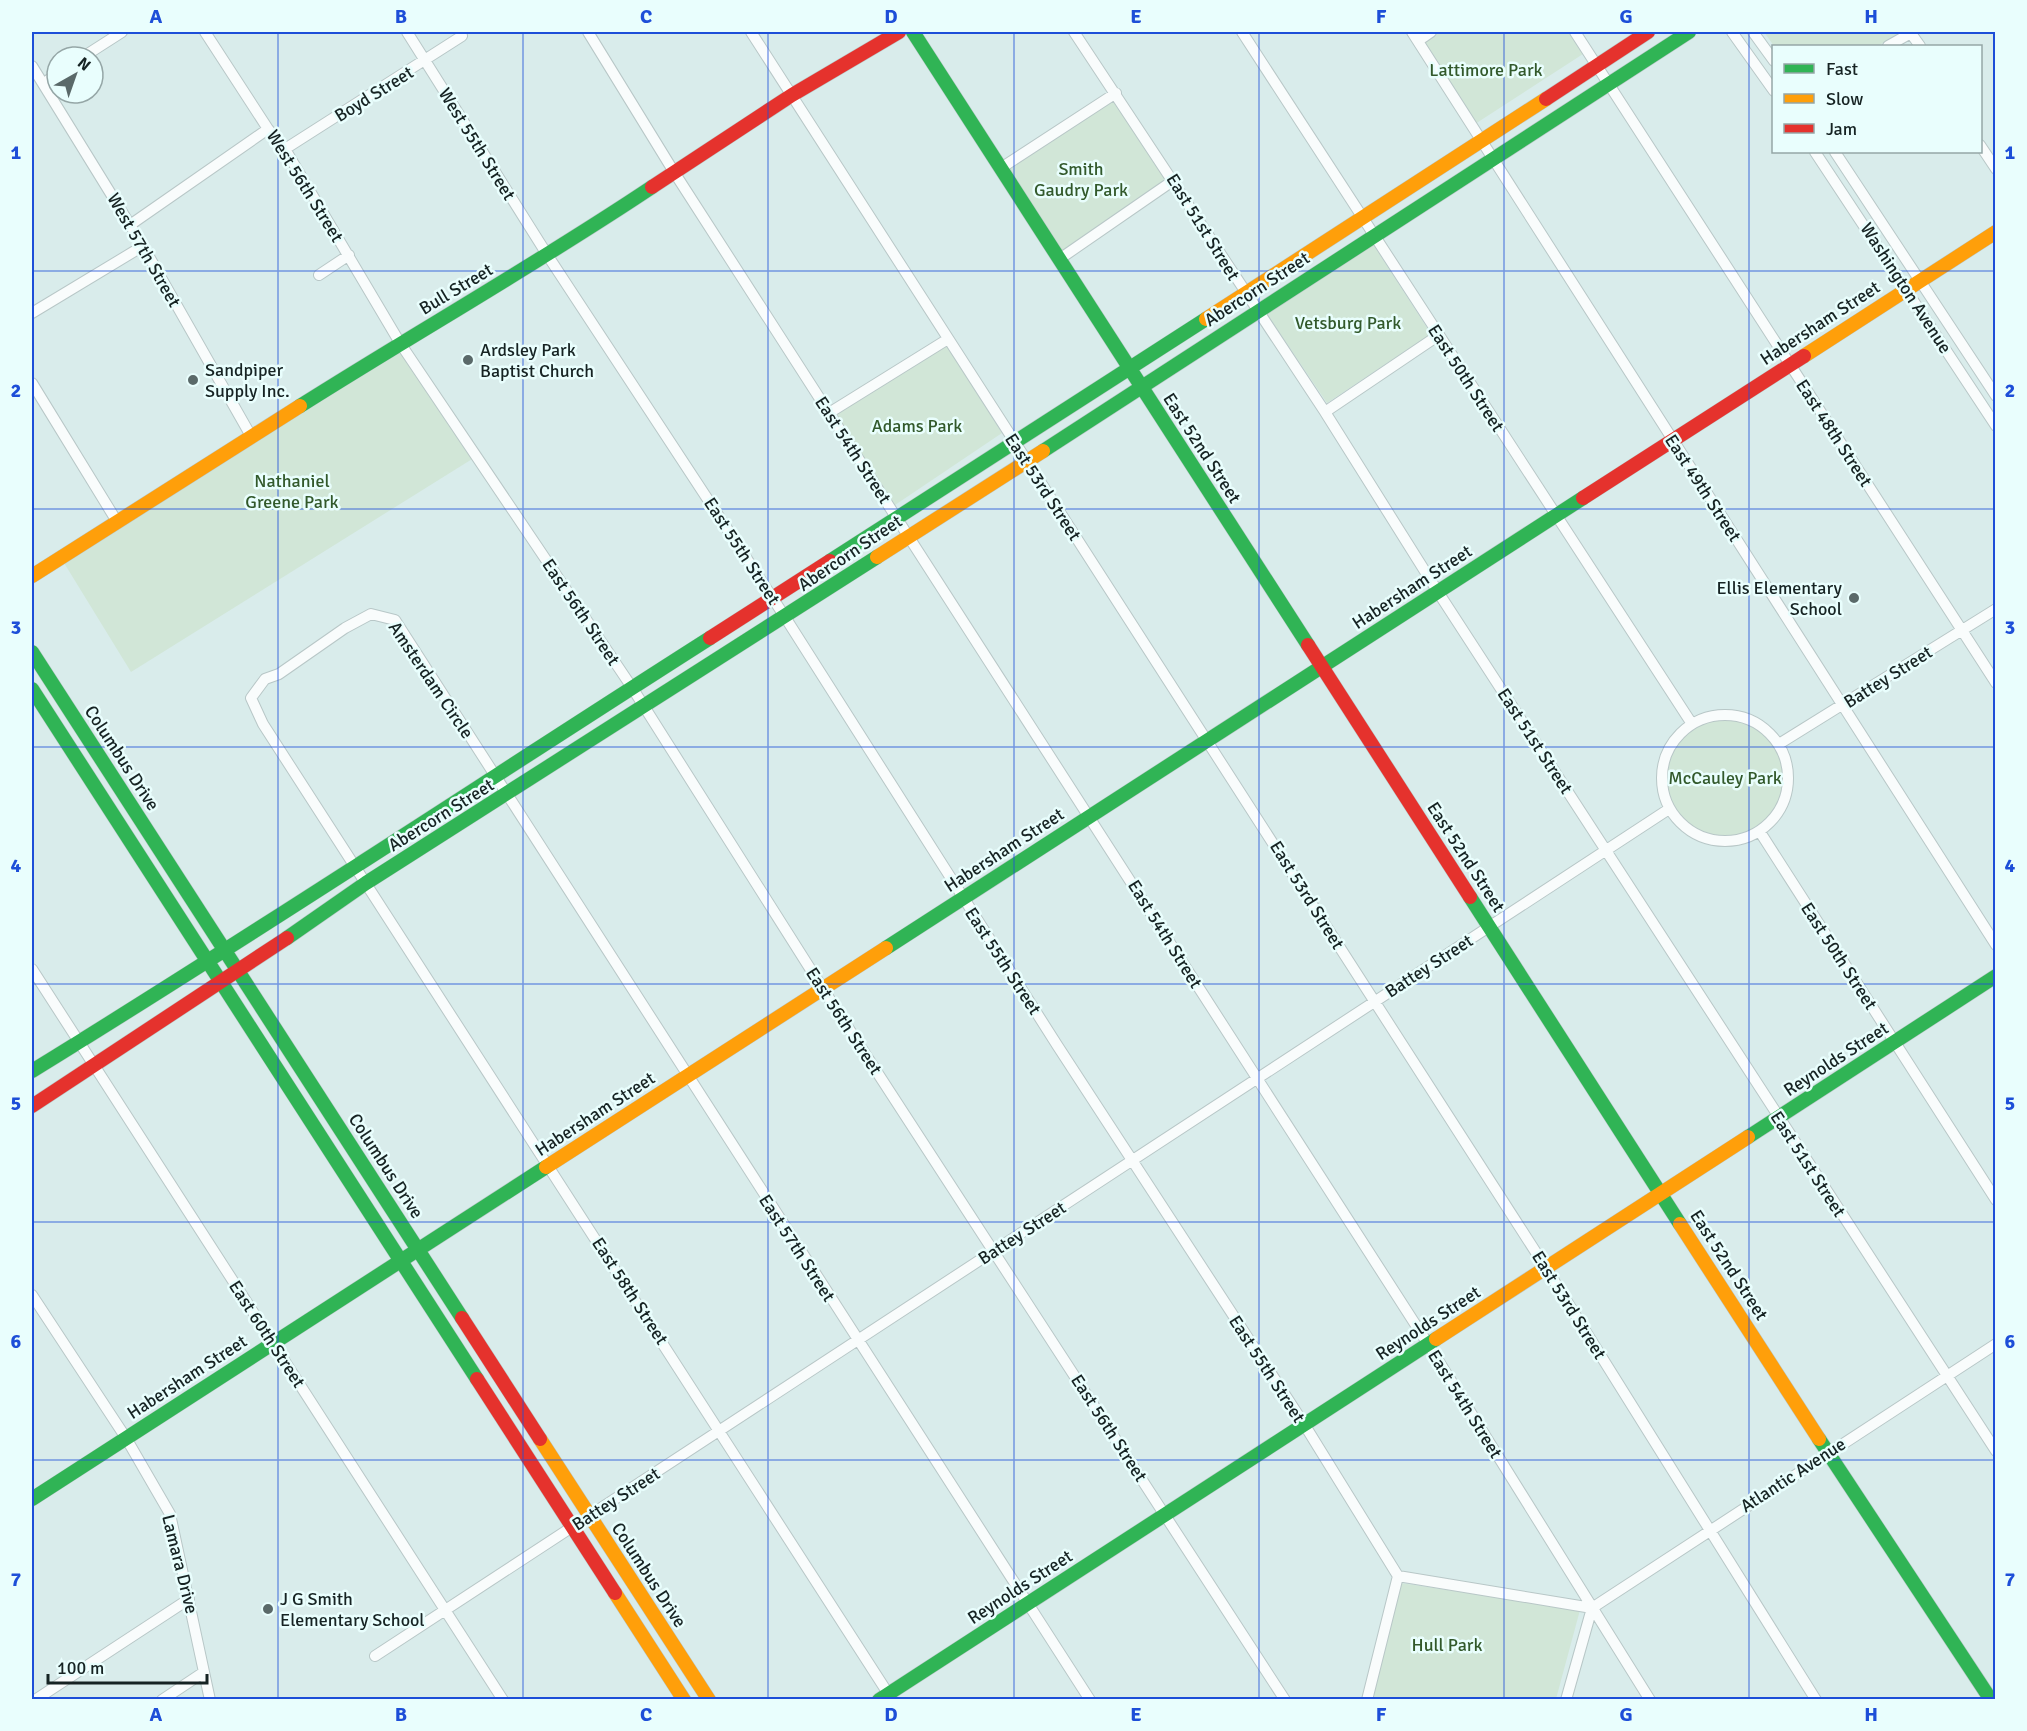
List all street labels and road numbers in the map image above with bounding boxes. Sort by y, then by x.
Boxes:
street label: Boyd Street [331,61,417,127]
street label: West 55th Street [434,84,520,204]
street label: West 56th Street [262,126,348,246]
street label: East 51st Street [1161,170,1245,284]
street label: West 57th Street [102,189,186,311]
street label: Washington Avenue [1856,219,1956,357]
street label: Abercorn Street [1200,247,1314,331]
street label: Bull Street [415,258,497,320]
street label: Habersham Street [1756,276,1884,370]
street label: East 50th Street [1423,320,1509,436]
street label: East 48th Street [1791,375,1877,491]
street label: East 52nd Street [1158,389,1246,507]
street label: East 54th Street [810,392,896,508]
street label: East 53rd Street [1000,429,1086,545]
street label: East 49th Street [1660,430,1746,546]
street label: East 55th Street [699,493,785,609]
street label: Abercorn Street [794,510,906,596]
street label: Habersham Street [1348,540,1476,634]
street label: East 56th Street [537,555,625,669]
street label: Amsterdam Circle [384,617,478,743]
street label: Battey Street [1840,641,1936,713]
street label: East 51st Street [1493,684,1577,798]
street label: Columbus Drive [80,701,164,815]
street label: Abercorn Street [384,774,498,856]
street label: East 52nd Street [1422,798,1510,916]
street label: Habersham Street [940,803,1068,897]
street label: East 53rd Street [1265,837,1349,953]
street label: East 54th Street [1123,876,1207,992]
street label: East 50th Street [1796,898,1882,1014]
street label: East 55th Street [960,903,1046,1019]
street label: Battey Street [1381,929,1477,1003]
street label: East 56th Street [801,963,887,1079]
street label: Reynolds Street [1780,1017,1892,1101]
street label: Habersham Street [531,1067,659,1161]
street label: East 51st Street [1766,1107,1850,1221]
street label: Columbus Drive [344,1109,428,1223]
street label: East 57th Street [754,1190,840,1306]
street label: Battey Street [974,1196,1070,1270]
street label: East 52nd Street [1685,1206,1773,1324]
street label: East 58th Street [587,1233,673,1349]
street label: East 53rd Street [1527,1247,1611,1363]
street label: East 60th Street [224,1276,310,1392]
street label: Reynolds Street [1372,1281,1484,1365]
street label: East 55th Street [1224,1311,1310,1427]
street label: Habersham Street [123,1330,251,1424]
street label: East 54th Street [1423,1346,1507,1462]
street label: East 56th Street [1066,1370,1152,1486]
street label: Atlantic Avenue [1736,1433,1850,1517]
street label: Battey Street [568,1462,664,1536]
street label: Lamara Drive [157,1512,203,1616]
street label: Columbus Drive [607,1518,691,1632]
street label: Reynolds Street [964,1545,1076,1629]

